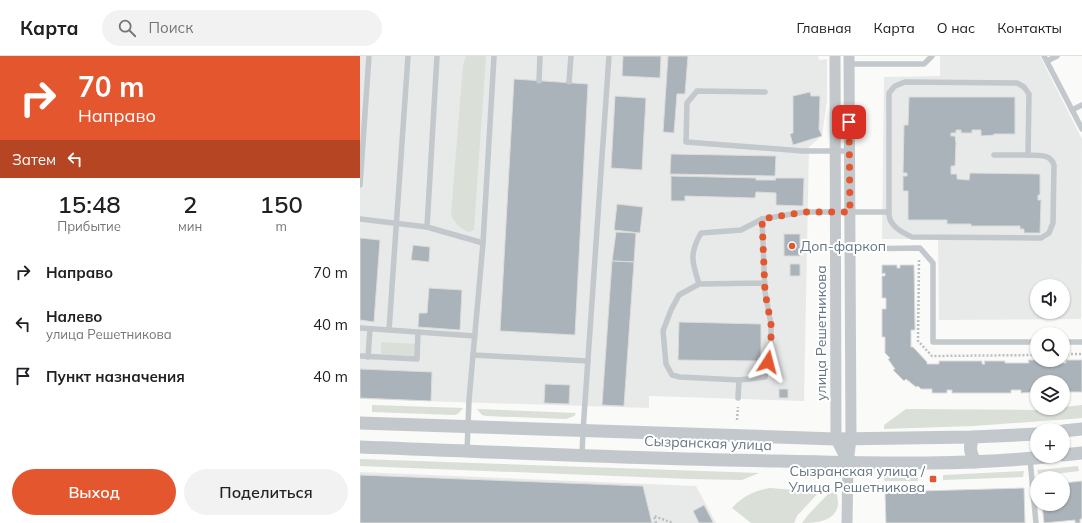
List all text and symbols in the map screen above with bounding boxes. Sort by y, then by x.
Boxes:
search box [102,10,382,46]
text: Карта [20,16,78,40]
icon: search [116,17,138,39]
text: Поиск [148,18,193,37]
text: Главная [797,19,852,37]
text: Карта [874,19,915,37]
text: О нас [937,19,975,37]
text: Контакты [997,19,1062,37]
text: 70 m [78,69,144,104]
icon: right [12,72,64,124]
text: Направо [78,104,156,127]
pin [832,105,866,139]
icon: arrive [838,111,860,133]
icon: left [64,148,86,170]
text: Затем [12,150,56,169]
text: 15:48 [57,189,121,219]
text: 2 [183,189,197,219]
text: 150 [260,189,303,219]
text: Прибытие [57,218,121,234]
text: мин [178,218,202,234]
text: m [275,218,287,234]
place label: Доп-фаркоп [800,237,886,255]
marker: Доп-фаркоп [787,241,797,251]
icon: right [12,261,34,283]
text: Направо [46,263,113,282]
text: 70 m [313,263,348,282]
street label: улица Решетникова [812,265,830,401]
map controls [1030,279,1070,511]
button: sound [1030,279,1070,319]
text: Налево [46,307,102,326]
icon: left [12,313,34,335]
text: 40 m [313,315,348,334]
text: улица Решетникова [46,326,172,342]
button: search [1030,327,1070,367]
position arrow [747,341,789,383]
icon: arrive [12,365,34,387]
text: Пункт назначения [46,367,185,386]
text: 40 m [313,367,348,386]
button: layers [1030,375,1070,415]
button: + [1030,423,1070,463]
street label: Сызранская улица [644,432,772,454]
place label: Сызранская улица / Улица Решетникова [788,462,926,496]
button: Выход [12,469,176,515]
button: Поделиться [184,469,348,515]
button: − [1030,471,1070,511]
marker: Сызранская улица / Улица Решетникова [928,474,938,484]

